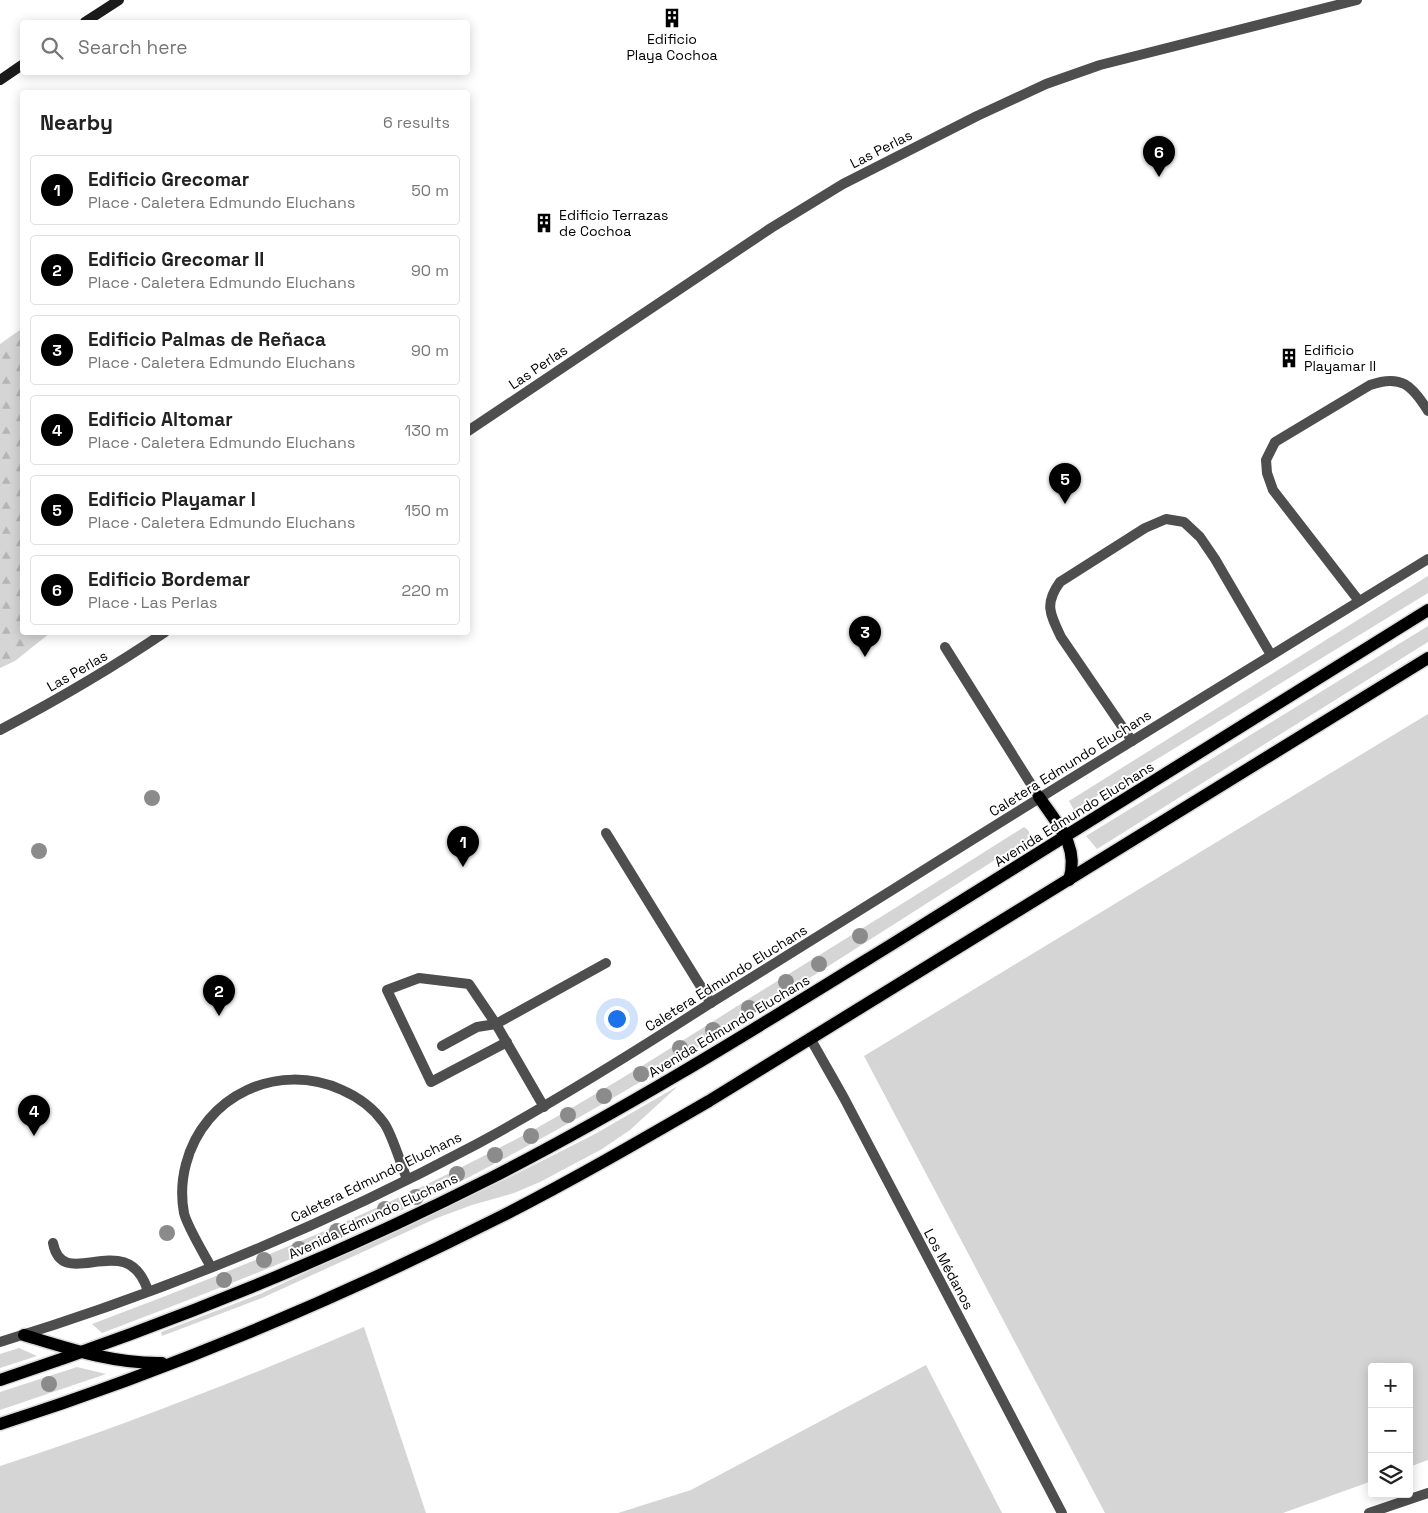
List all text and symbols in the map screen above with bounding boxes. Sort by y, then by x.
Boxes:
building icon: Edificio Playa Cochoa [661,7,683,29]
search box [20,20,470,75]
place label: Edificio Playa Cochoa [626,30,718,64]
icon: search [38,34,66,62]
text: Search here [78,35,188,60]
text: Nearby [40,109,113,136]
text: 6 results [383,112,450,133]
street label: Las Perlas [847,126,915,172]
pin: 6 [1143,136,1175,177]
text: Edificio Grecomar [88,167,249,192]
text: 1 [53,180,61,201]
text: 50 m [411,180,449,201]
text: Place · Caletera Edmundo Eluchans [88,192,355,213]
place label: Edificio Terrazas de Cochoa [559,206,668,240]
building icon: Edificio Terrazas de Cochoa [533,212,555,234]
text: Edificio Grecomar II [88,247,264,272]
text: 2 [52,260,62,281]
text: 90 m [411,260,449,281]
text: Place · Caletera Edmundo Eluchans [88,272,355,293]
text: Edificio Palmas de Reñaca [88,327,326,352]
text: 3 [52,340,62,361]
text: 90 m [411,340,449,361]
street label: Las Perlas [505,341,571,393]
place label: Edificio Playamar II [1304,341,1376,375]
building icon: Edificio Playamar II [1278,347,1300,369]
text: Place · Caletera Edmundo Eluchans [88,352,355,373]
text: Edificio Altomar [88,407,233,432]
text: 4 [52,420,62,441]
text: 130 m [405,420,449,441]
text: Place · Caletera Edmundo Eluchans [88,432,355,453]
pin: 5 [1049,463,1081,504]
text: Edificio Playamar I [88,487,256,512]
text: 5 [52,500,62,521]
text: 150 m [405,500,449,521]
text: Place · Caletera Edmundo Eluchans [88,512,355,533]
text: Edificio Bordemar [88,567,250,592]
text: 6 [52,580,62,601]
text: 220 m [402,580,449,601]
text: Place · Las Perlas [88,592,218,613]
pin: 3 [849,616,881,657]
street label: Las Perlas [43,646,111,696]
street label: Caletera Edmundo Eluchans [986,706,1154,820]
street label: Avenida Edmundo Eluchans [991,757,1157,871]
pin: 1 [447,826,479,867]
street label: Caletera Edmundo Eluchans [642,921,810,1035]
street label: Avenida Edmundo Eluchans [645,971,813,1081]
pin: 2 [203,975,235,1016]
your location [604,1006,630,1032]
pin: 4 [18,1095,50,1136]
street label: Caletera Edmundo Eluchans [288,1128,464,1226]
street label: Avenida Edmundo Eluchans [285,1169,461,1263]
street label: Los Médanos [920,1225,978,1313]
map controls [1368,1363,1413,1498]
button: + [1368,1363,1413,1408]
button: − [1368,1408,1413,1453]
button: layers [1368,1453,1413,1498]

